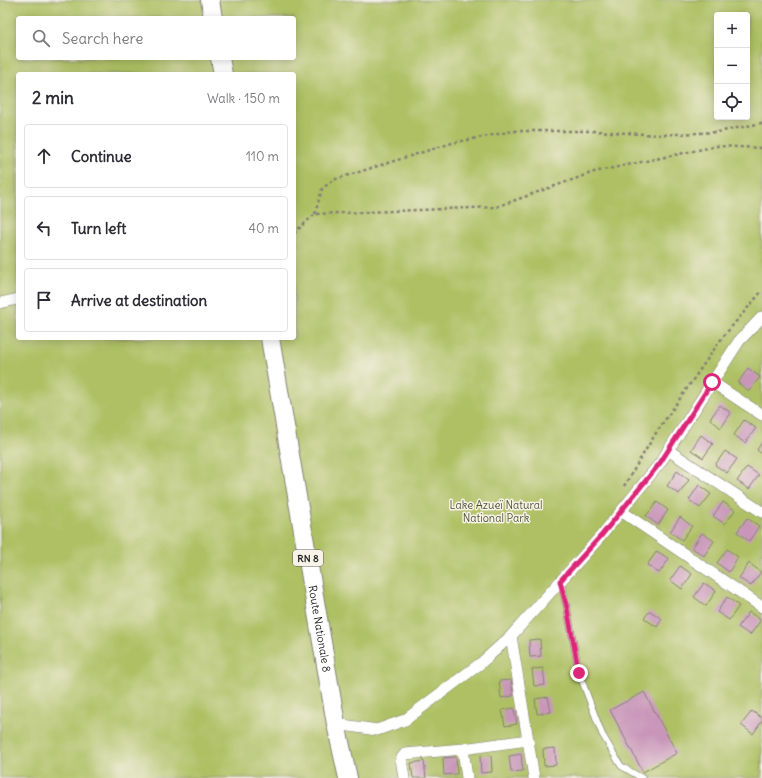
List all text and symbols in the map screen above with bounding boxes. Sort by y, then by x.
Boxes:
map controls [714,12,750,120]
button: + [714,12,750,48]
search box [16,16,296,60]
icon: search [30,27,52,49]
text: Search here [62,29,143,48]
button: − [714,48,750,84]
button: locate [714,84,750,120]
text: 2 min [32,87,74,109]
text: Walk · 150 m [207,90,280,107]
icon: ahead [33,145,55,167]
text: Continue [71,147,132,166]
text: 110 m [246,148,279,165]
icon: left [33,217,55,239]
text: Turn left [71,219,126,238]
text: 40 m [248,220,279,237]
icon: arrive [33,289,55,311]
text: Arrive at destination [71,291,207,310]
route start [703,373,721,391]
park label: Lake Azueï Natural National Park [450,498,543,525]
road number: RN 8 [293,550,323,566]
street label: Route Nationale 8 [305,584,334,673]
route end [570,664,588,682]

